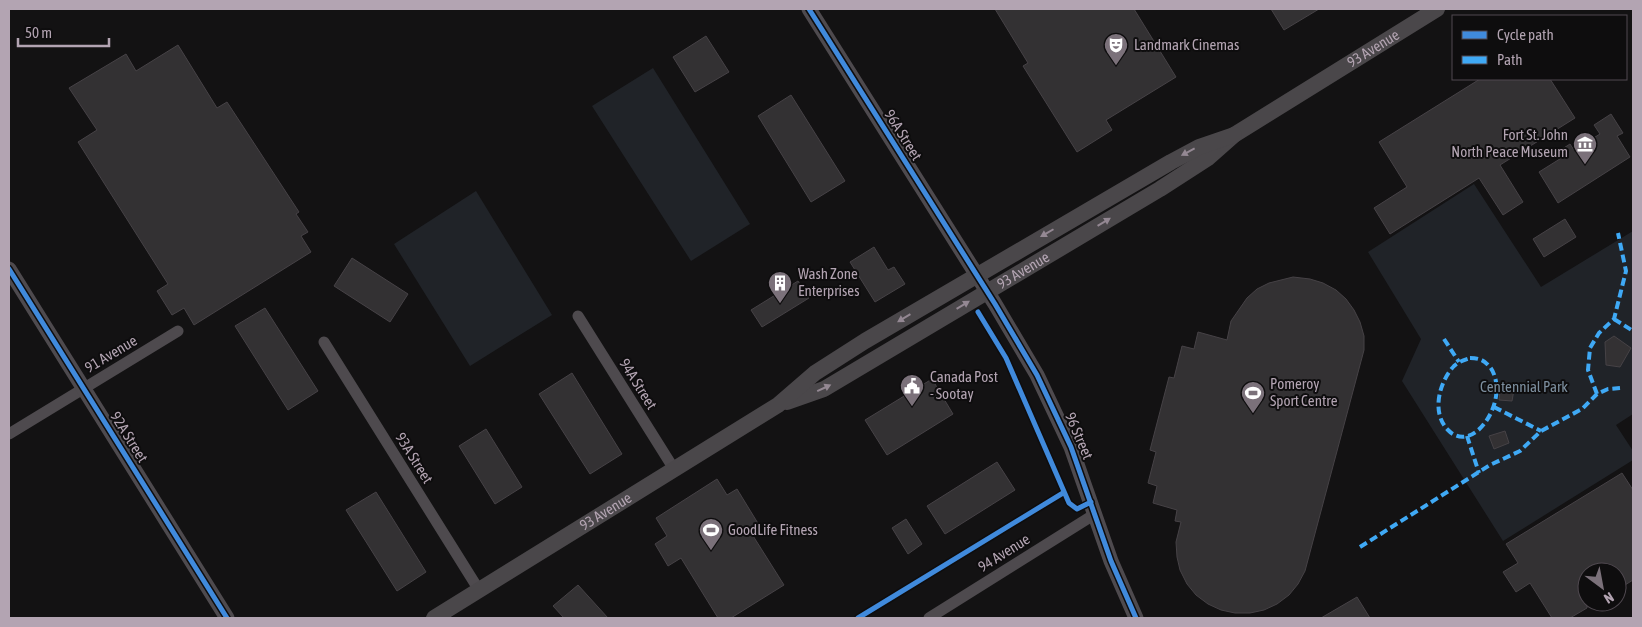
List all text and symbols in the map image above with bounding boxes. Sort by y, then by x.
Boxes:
scale bar [18,15,109,47]
legend [1452,15,1627,80]
text: 50 m [25,24,52,41]
street label: 93 Avenue [1344,26,1402,71]
text: Cycle path [1497,26,1554,43]
theatre icon: Landmark Cinemas [1103,32,1129,66]
place label: Landmark Cinemas [1134,36,1239,53]
text: Path [1497,51,1523,68]
street label: 96A Street [881,106,926,163]
place label: Fort St. John North Peace Museum [1451,126,1568,160]
museum icon: Fort St. John North Peace Museum [1572,131,1598,165]
one-way arrow [1181,148,1196,156]
one-way arrow [1098,218,1111,227]
one-way arrow [1040,229,1055,237]
street label: 93 Avenue [994,248,1052,292]
place label: Wash Zone Enterprises [798,265,859,299]
building icon: Wash Zone Enterprises [767,270,793,304]
one-way arrow [957,301,970,310]
one-way arrow [897,313,910,322]
street label: 91 Avenue [82,331,140,376]
street label: 94A Street [616,355,661,412]
place label: Canada Post - Sootay [930,368,998,402]
public building icon: Canada Post - Sootay [899,373,925,407]
place label: Pomeroy Sport Centre [1270,375,1338,409]
park label: Centennial Park [1480,378,1568,395]
sports icon: Pomeroy Sport Centre [1240,380,1266,414]
one-way arrow [817,384,831,392]
street label: 92A Street [107,408,152,465]
street label: 96 Street [1062,410,1097,462]
street label: 93A Street [392,429,437,486]
street label: 93 Avenue [576,489,635,534]
sports icon: GoodLife Fitness [698,517,724,551]
place label: GoodLife Fitness [728,521,818,538]
street label: 94 Avenue [975,530,1033,575]
north arrow [1577,562,1627,612]
text: N [1601,589,1617,607]

